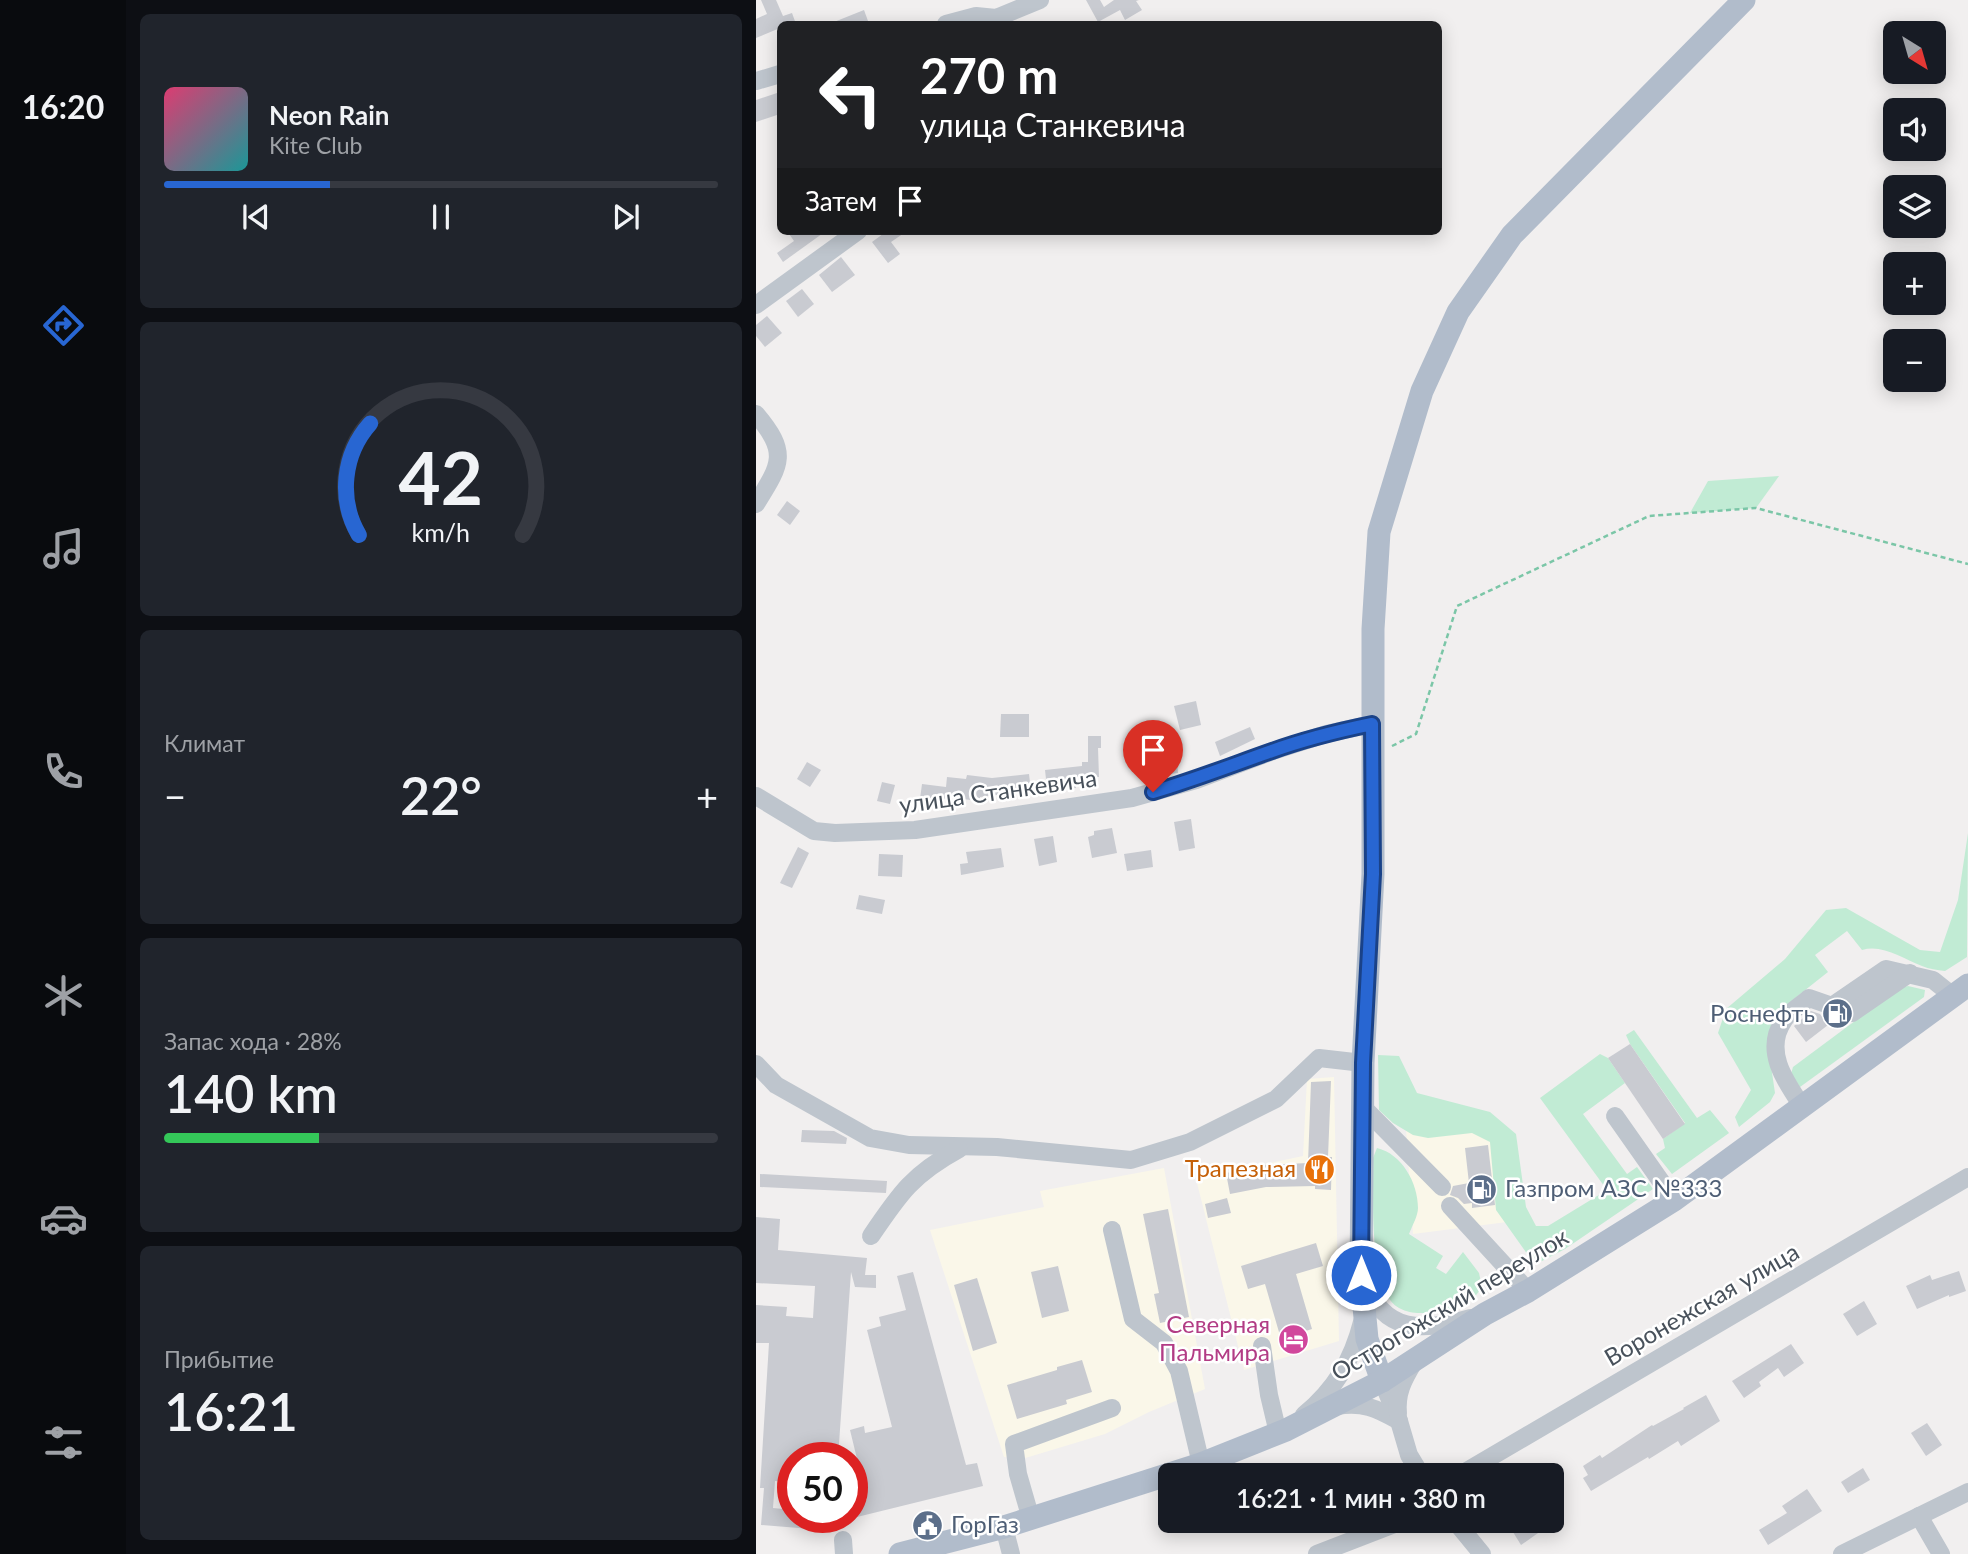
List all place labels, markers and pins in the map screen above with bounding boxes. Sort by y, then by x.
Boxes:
pin [1123,720,1183,792]
fuel station icon: Роснефть [1821,997,1855,1031]
place label: Роснефть [1710,998,1815,1027]
restaurant icon: Трапезная [1302,1152,1336,1186]
place label: Трапезная [1185,1153,1296,1182]
fuel station icon: Газпром АЗС №333 [1465,1172,1499,1206]
place label: Газпром АЗС №333 [1505,1173,1722,1202]
place label: Северная Пальмира [1159,1309,1270,1366]
hotel icon: Северная Пальмира [1276,1322,1310,1356]
public building icon: ГорГаз [911,1508,945,1542]
place label: ГорГаз [951,1509,1019,1538]

